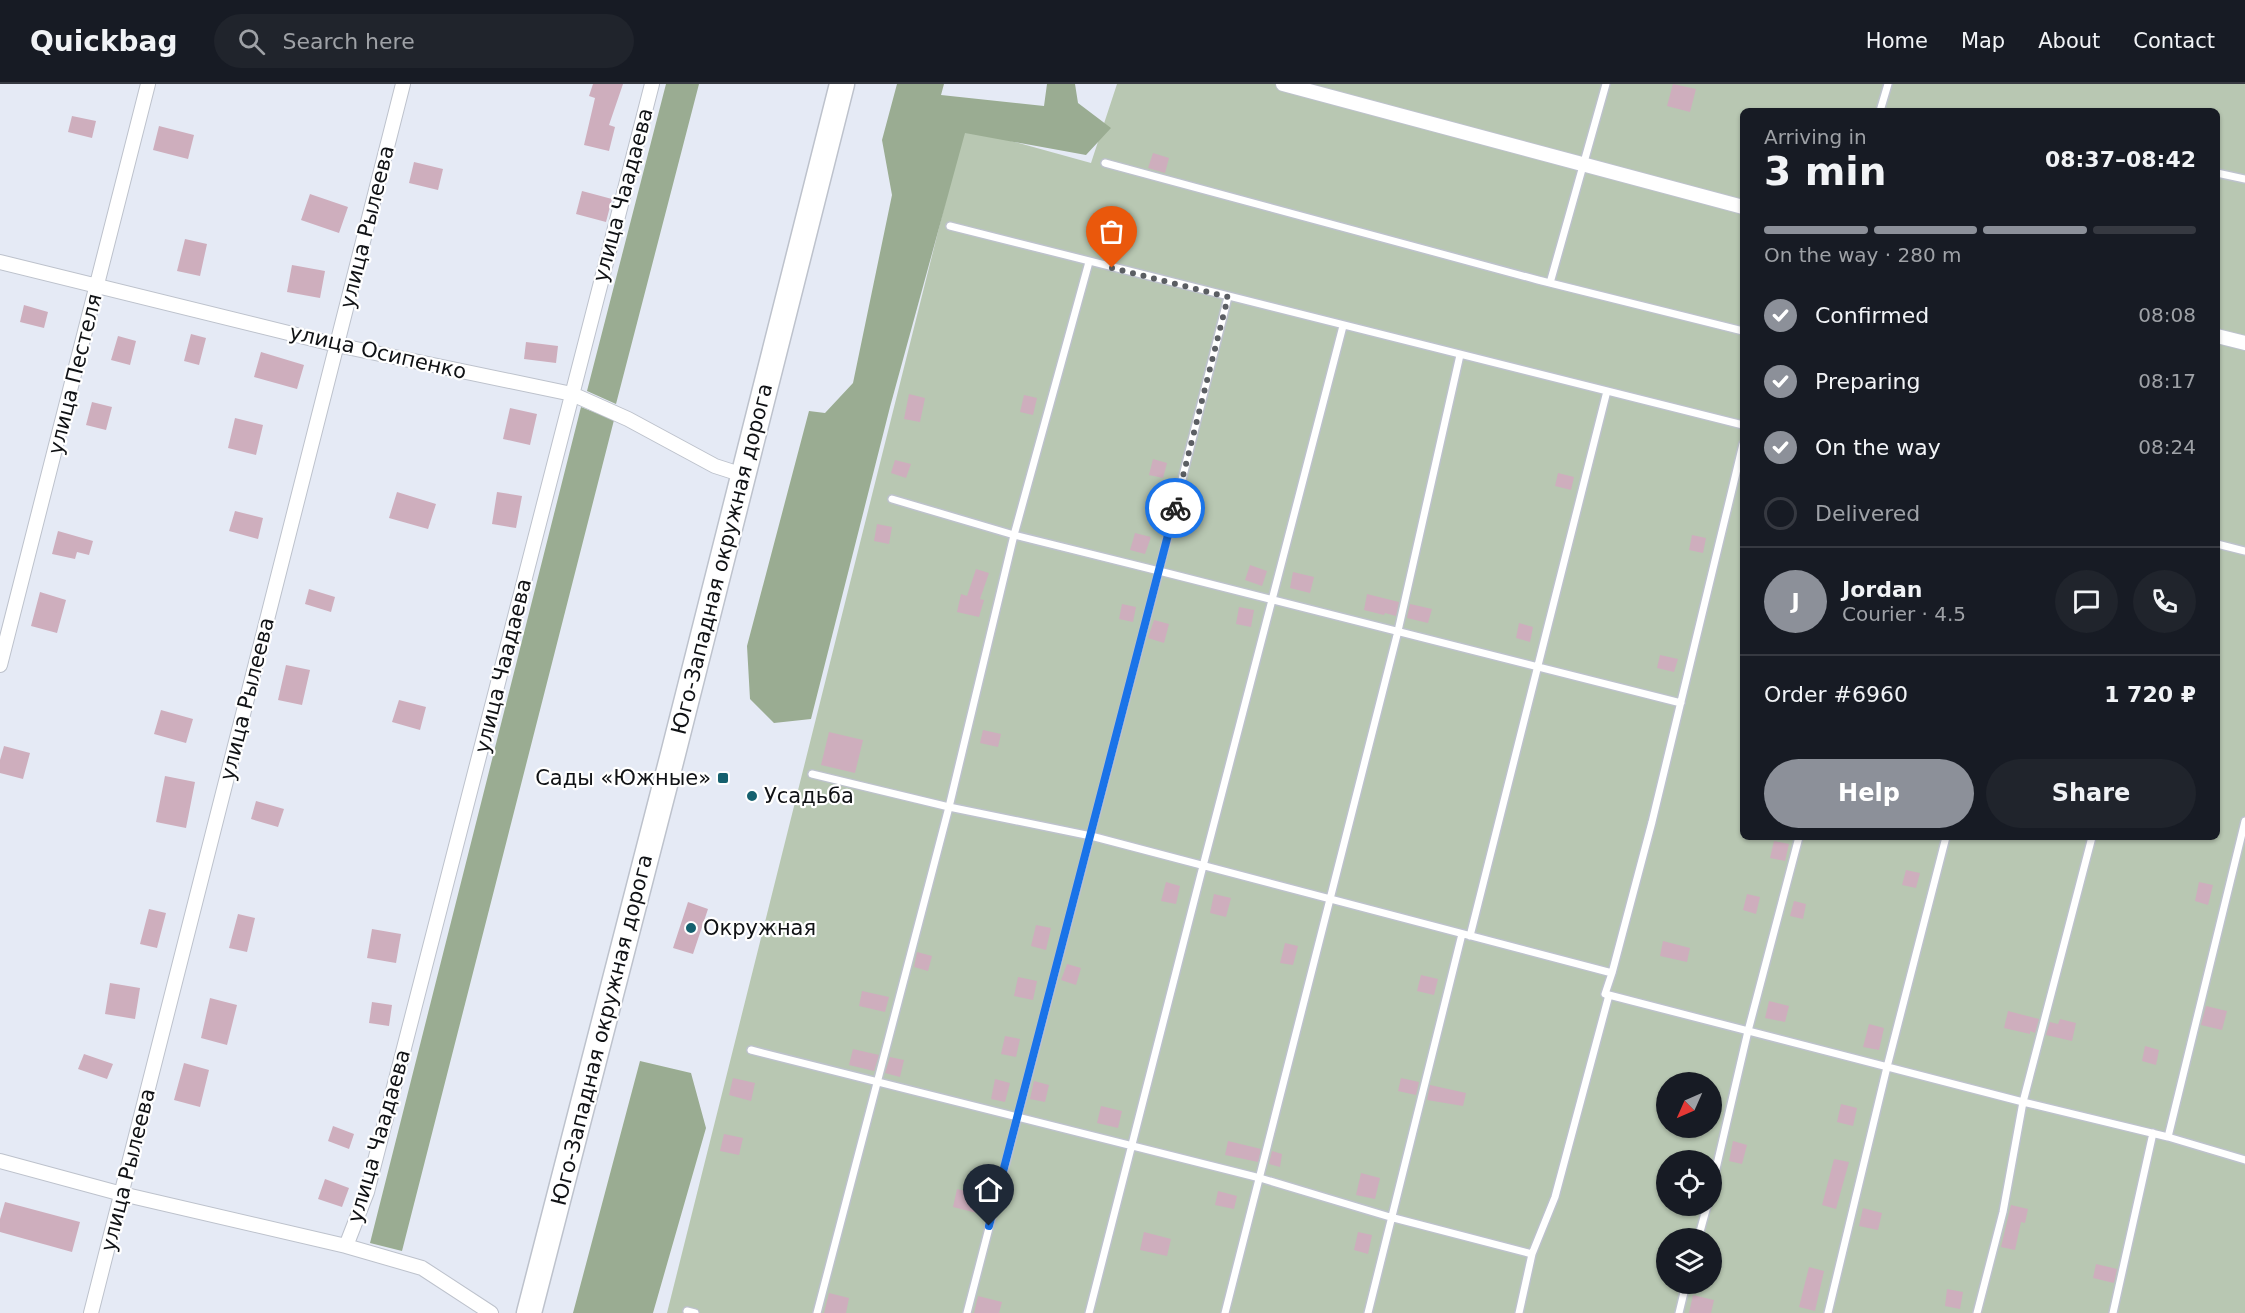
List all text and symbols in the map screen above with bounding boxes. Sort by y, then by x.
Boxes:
search box [214,14,634,68]
text: Quickbag [30,25,178,58]
icon: search [235,25,268,58]
text: Search here [283,29,415,54]
text: Home [1866,29,1928,53]
text: Map [1961,29,2005,53]
text: About [2038,29,2100,53]
text: Contact [2133,29,2215,53]
street label: улица Чаадаева [588,105,658,285]
text: Arriving in [1764,125,1867,149]
street label: улица Рылеева [335,143,399,311]
text: 08:37–08:42 [2045,147,2196,172]
text: 3 min [1764,149,1886,194]
pin [1086,206,1137,268]
icon: bag [1095,215,1128,248]
text: On the way · 280 m [1764,243,1962,267]
street label: улица Пестеля [43,291,107,457]
icon: check [1764,299,1797,332]
text: Confirmed [1815,303,1929,328]
text: 08:08 [2138,303,2196,327]
street label: улица Осипенко [287,320,469,384]
icon: check [1764,365,1797,398]
text: Preparing [1815,369,1921,394]
text: 08:17 [2138,369,2196,393]
street label: Юго-Западная окружная дорога [667,381,777,737]
icon: check [1764,431,1797,464]
text: On the way [1815,435,1941,460]
text: 08:24 [2138,435,2196,459]
courier [1145,478,1205,538]
icon: bike [1159,492,1192,525]
text: Delivered [1815,501,1920,526]
button: chat [2055,570,2118,633]
button: phone [2133,570,2196,633]
street label: улица Чаадаева [470,576,536,756]
text: Jordan [1842,577,1922,602]
text: J [1791,589,1800,614]
text: Courier · 4.5 [1842,602,1966,626]
street label: улица Рылеева [215,615,279,783]
text: Order #6960 [1764,682,1908,707]
text: 1 720 ₽ [2104,682,2196,707]
button: Help [1764,759,1974,828]
button: Share [1986,759,2196,828]
place label: Сады «Южные» [535,766,711,790]
marker: Сады «Южные» [716,771,730,785]
place label: Усадьба [764,784,854,808]
marker: Усадьба [745,789,759,803]
street label: Юго-Западная окружная дорога [547,852,657,1208]
place label: Окружная [703,916,816,940]
marker: Окружная [684,921,698,935]
street label: улица Чаадаева [343,1047,415,1225]
north arrow [1656,1072,1722,1138]
map controls [1656,1072,1722,1294]
street label: улица Рылеева [96,1086,160,1254]
button: locate [1656,1150,1722,1216]
pin [963,1164,1014,1226]
icon: home [972,1173,1005,1206]
button: layers [1656,1228,1722,1294]

